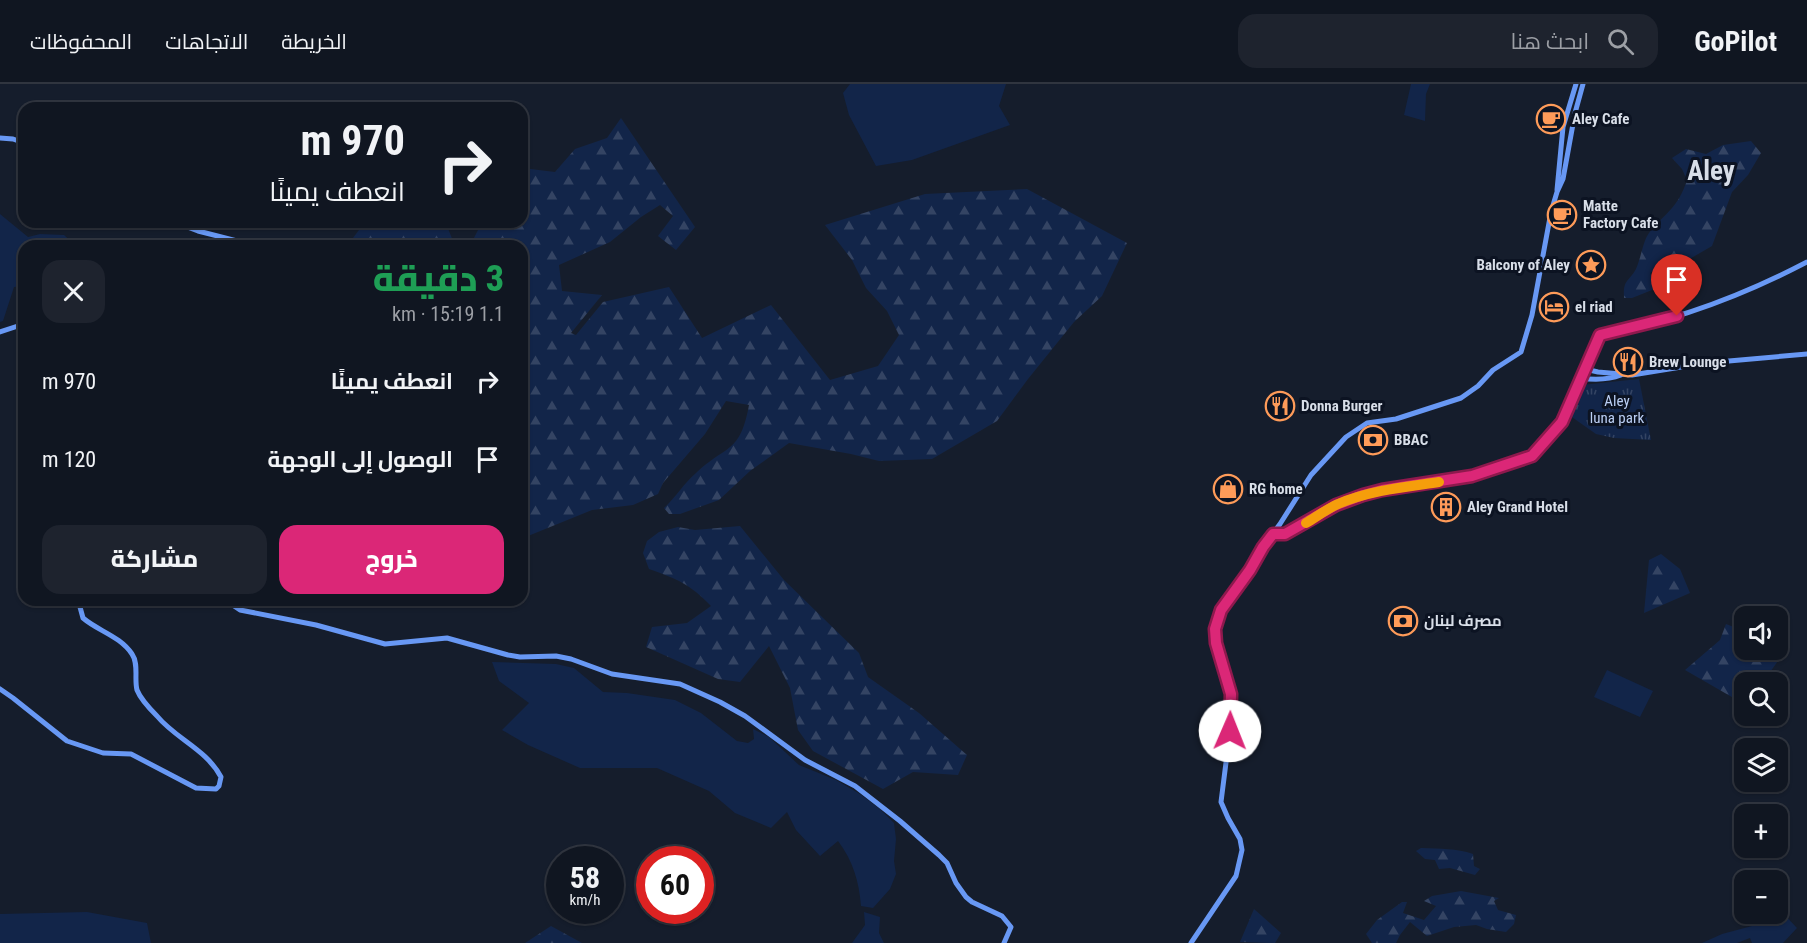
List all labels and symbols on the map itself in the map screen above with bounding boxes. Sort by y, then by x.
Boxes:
cafe icon: Aley Cafe [1535,103,1567,135]
place label: Aley Cafe [1572,110,1630,128]
district label: Aley [1687,155,1735,187]
place label: Matte Factory Cafe [1583,197,1658,232]
cafe icon: Matte Factory Cafe [1546,199,1578,231]
place icon: Balcony of Aley [1575,249,1607,281]
pin [1651,254,1702,316]
place label: Balcony of Aley [1477,256,1570,274]
hotel icon: el riad [1538,291,1570,323]
place label: el riad [1575,298,1613,316]
restaurant icon: Brew Lounge [1612,346,1644,378]
place label: Brew Lounge [1649,353,1727,371]
restaurant icon: Donna Burger [1264,390,1296,422]
park label: Aley luna park [1590,392,1644,427]
place label: Donna Burger [1301,397,1383,415]
bank icon: BBAC [1357,424,1389,456]
place label: BBAC [1394,431,1429,449]
shop icon: RG home [1212,473,1244,505]
place label: RG home [1249,480,1303,498]
building icon: Aley Grand Hotel [1430,491,1462,523]
place label: Aley Grand Hotel [1467,498,1568,516]
bank icon: مصرف لبنان [1387,605,1419,637]
place label: مصرف لبنان [1424,612,1502,630]
position arrow [1198,699,1262,763]
speed limit sign: 60 [636,846,714,924]

